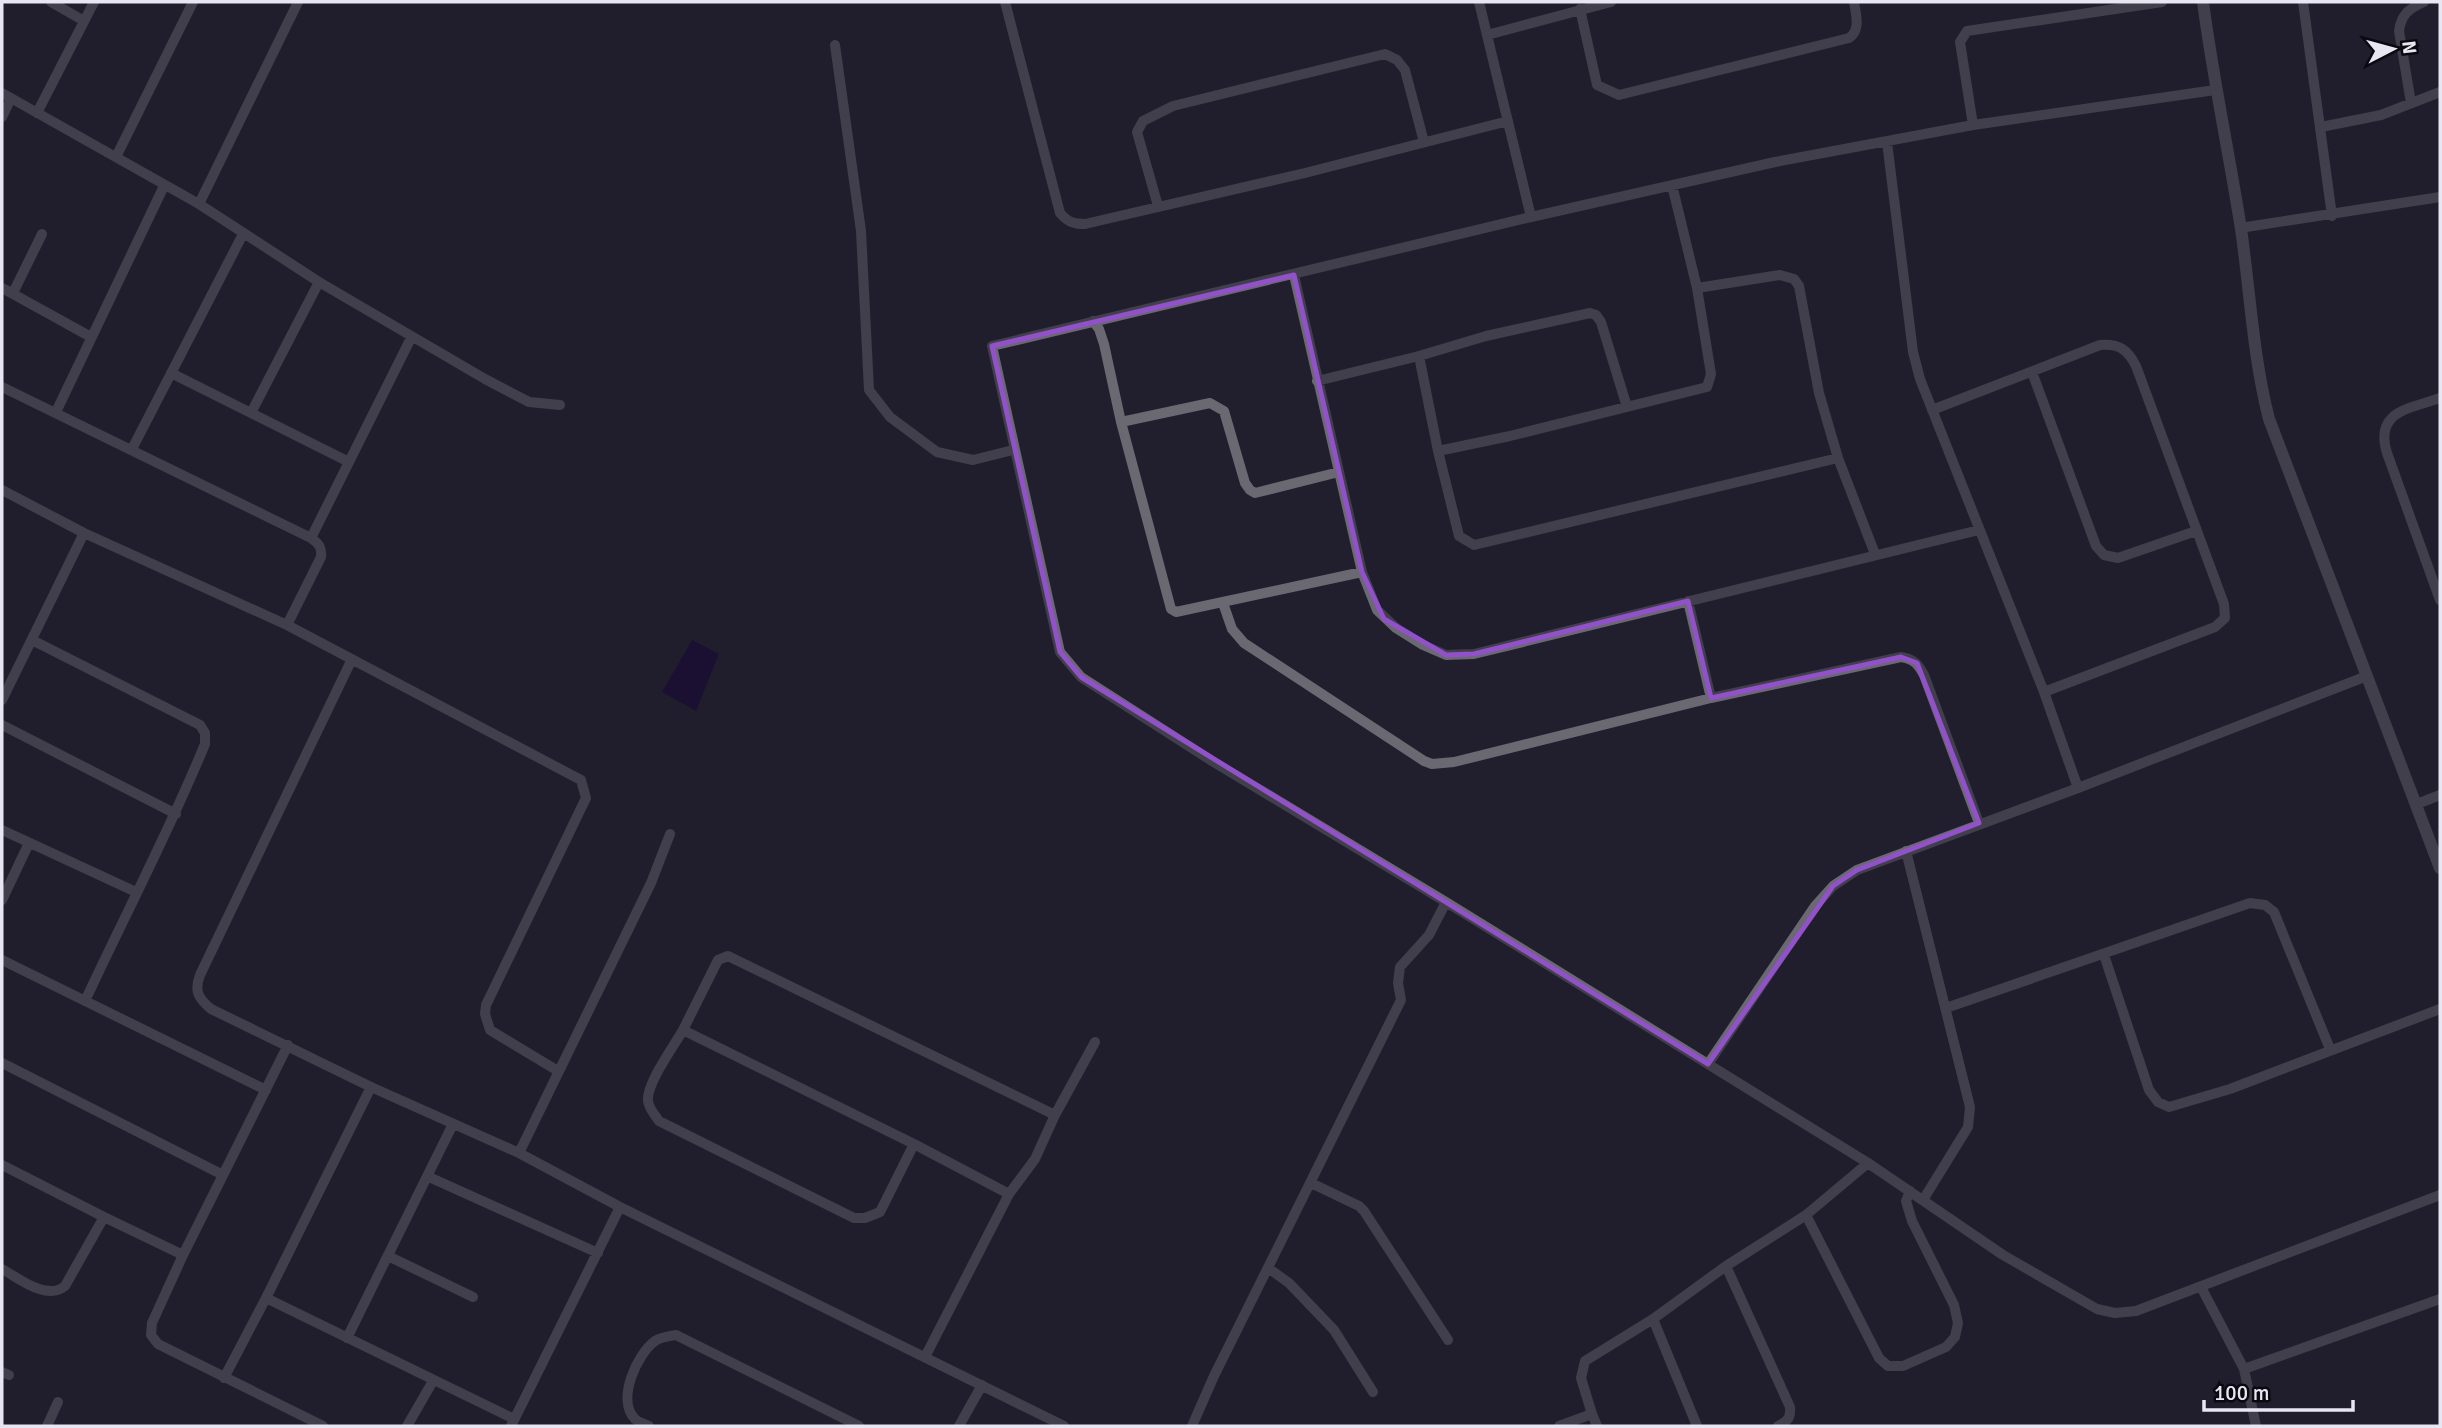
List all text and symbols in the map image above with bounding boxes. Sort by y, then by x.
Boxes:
north arrow [2358,14,2428,84]
text: N [2396,40,2422,55]
scale bar [2204,1368,2353,1412]
text: 100 m [2214,1380,2269,1406]

